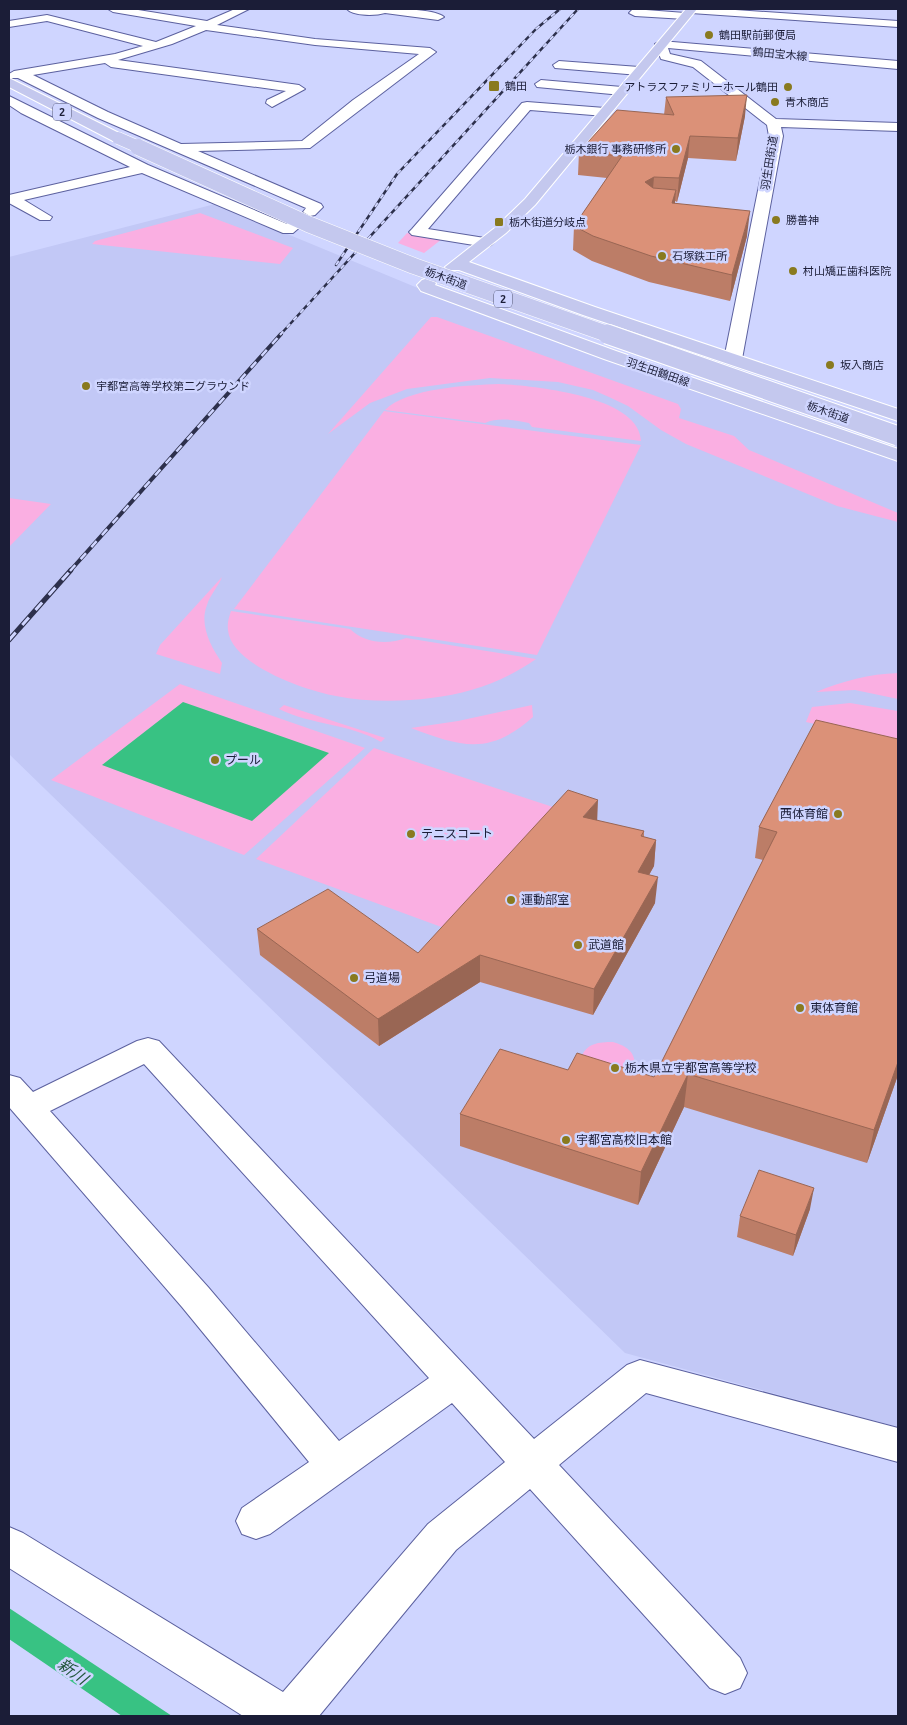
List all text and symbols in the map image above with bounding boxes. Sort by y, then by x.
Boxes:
marker: 鶴田駅前郵便局 [703,29,715,41]
place label: 鶴田駅前郵便局 [719,29,796,41]
street label: 鶴田宝木線 [752,46,808,62]
marker: 鶴田 [487,79,501,93]
place label: 鶴田 [505,80,527,92]
place label: アトラスファミリーホール鶴田 [624,81,778,93]
marker: アトラスファミリーホール鶴田 [782,81,794,93]
marker: 青木商店 [769,96,781,108]
place label: 青木商店 [785,96,829,108]
road number: 2 [53,104,71,120]
street label: 羽生田街道 [759,135,779,191]
place label: 栃木銀行 事務研修所 [564,143,667,155]
marker: 栃木銀行 事務研修所 [670,143,682,155]
marker: 勝善神 [770,214,782,226]
place label: 勝善神 [786,214,819,226]
marker: 栃木街道分岐点 [493,216,505,228]
place label: 栃木街道分岐点 [509,216,586,228]
marker: 石塚鉄工所 [656,250,668,262]
place label: 石塚鉄工所 [672,250,728,262]
street label: 栃木街道 [423,265,469,291]
marker: 村山矯正歯科医院 [787,265,799,277]
place label: 村山矯正歯科医院 [803,265,891,277]
road number: 2 [494,290,512,308]
street label: 羽生田鶴田線 [625,356,691,388]
marker: 坂入商店 [824,359,836,371]
place label: 坂入商店 [840,359,884,371]
marker: 宇都宮高等学校第二グラウンド [80,380,92,392]
place label: 宇都宮高等学校第二グラウンド [96,380,250,392]
street label: 栃木街道 [805,399,851,425]
place label: プール [225,753,261,766]
marker: プール [209,754,221,766]
place label: 西体育館 [780,807,828,820]
marker: 西体育館 [832,808,844,820]
place label: テニスコート [421,827,493,840]
marker: テニスコート [405,828,417,840]
place label: 運動部室 [521,893,569,906]
marker: 運動部室 [505,894,517,906]
place label: 武道館 [588,938,624,951]
marker: 武道館 [572,939,584,951]
place label: 弓道場 [364,971,400,984]
marker: 弓道場 [348,972,360,984]
place label: 東体育館 [810,1001,858,1014]
marker: 東体育館 [794,1002,806,1014]
place label: 栃木県立宇都宮高等学校 [625,1061,757,1074]
marker: 栃木県立宇都宮高等学校 [609,1062,621,1074]
place label: 宇都宮高校旧本館 [576,1133,672,1146]
marker: 宇都宮高校旧本館 [560,1134,572,1146]
water label: 新川 [55,1654,93,1689]

